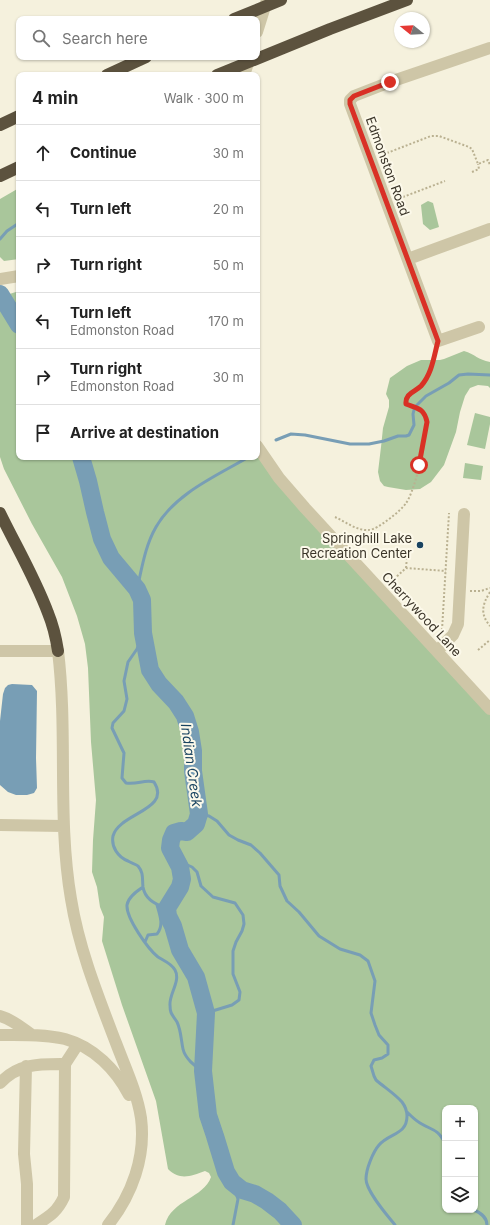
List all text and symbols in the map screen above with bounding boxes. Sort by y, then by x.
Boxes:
north arrow [394,12,430,48]
search box [16,16,260,60]
icon: search [30,27,52,49]
text: Search here [62,29,148,48]
route end [381,73,399,91]
text: 4 min [32,88,78,108]
text: Walk · 300 m [164,90,244,106]
street label: Edmonston Road [363,114,413,218]
icon: ahead [32,142,54,164]
text: Continue [70,143,137,162]
text: 30 m [213,145,244,161]
icon: left [32,198,54,220]
text: Turn left [70,199,131,218]
text: 20 m [213,201,244,217]
icon: right [32,254,54,276]
text: Turn right [70,255,142,274]
text: 50 m [213,257,244,273]
text: Turn left [70,303,131,322]
icon: left [32,310,54,332]
text: 170 m [208,313,244,329]
text: Edmonston Road [70,322,174,338]
text: Turn right [70,359,142,378]
icon: right [32,366,54,388]
text: 30 m [213,369,244,385]
text: Edmonston Road [70,378,174,394]
icon: arrive [32,422,54,444]
text: Arrive at destination [70,423,219,442]
route start [410,456,428,474]
place label: Springhill Lake Recreation Center [301,530,412,561]
marker: Springhill Lake Recreation Center [415,540,425,550]
street label: Cherrywood Lane [379,568,465,660]
water label: Indian Creek [178,722,206,808]
map controls [442,1105,478,1213]
button: + [442,1105,478,1141]
button: − [442,1141,478,1177]
button: layers [442,1177,478,1213]

